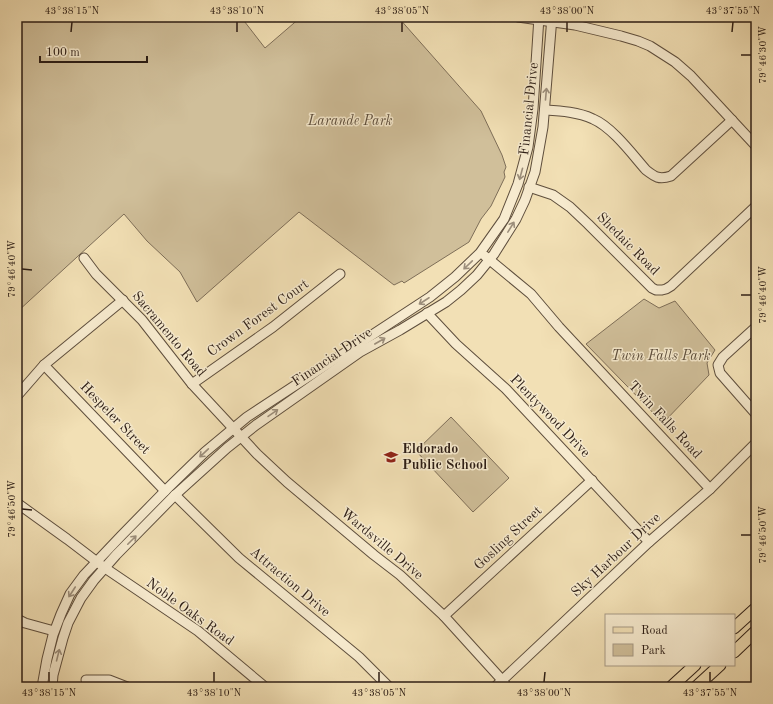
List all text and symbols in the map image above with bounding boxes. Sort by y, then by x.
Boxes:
text: 43°38'15"N [45,6,100,16]
text: 43°38'10"N [210,6,265,16]
text: 43°38'05"N [375,6,430,16]
text: 43°38'00"N [540,6,595,16]
text: 43°37'55"N [706,6,761,16]
text: 79°46'30"W [758,26,768,84]
scale bar [40,38,147,64]
text: 100 m [46,47,80,59]
street label: Financial Drive [517,62,541,156]
one-way arrow [543,88,550,101]
park label: Larande Park [307,114,392,128]
one-way arrow [517,168,524,181]
street label: Shedaic Road [594,210,662,278]
one-way arrow [507,221,515,233]
text: 79°46'40"W [7,240,17,298]
one-way arrow [463,260,473,270]
text: 79°46'40"W [758,266,768,324]
street label: Crown Forest Court [205,277,311,359]
street label: Sacramento Road [129,289,209,379]
one-way arrow [419,297,430,305]
street label: Financial Drive [289,325,375,389]
one-way arrow [374,336,386,344]
park label: Twin Falls Park [611,349,711,363]
street label: Plentywood Drive [507,372,593,460]
street label: Hespeler Street [77,379,153,457]
street label: Twin Falls Road [626,379,704,461]
one-way arrow [267,409,278,417]
place label: Eldorado Public School [402,442,487,472]
one-way arrow [199,449,209,458]
school or university icon: Eldorado Public School [383,449,399,465]
text: 79°46'50"W [7,480,17,538]
street label: Gosling Street [471,503,545,573]
street label: Wardsville Drive [338,506,426,582]
text: 79°46'50"W [758,506,768,564]
street label: Sky Harbour Drive [569,510,663,600]
one-way arrow [126,535,136,545]
street label: Attraction Drive [247,544,333,620]
street label: Noble Oaks Road [144,576,236,648]
one-way arrow [68,586,76,598]
legend [605,614,735,666]
text: Road [641,625,668,637]
text: Park [641,645,666,657]
one-way arrow [55,649,63,662]
text: 43°38'15"N [22,688,77,698]
text: 43°38'10"N [187,688,242,698]
text: 43°38'05"N [352,688,407,698]
text: 43°38'00"N [517,688,572,698]
text: 43°37'55"N [683,688,738,698]

